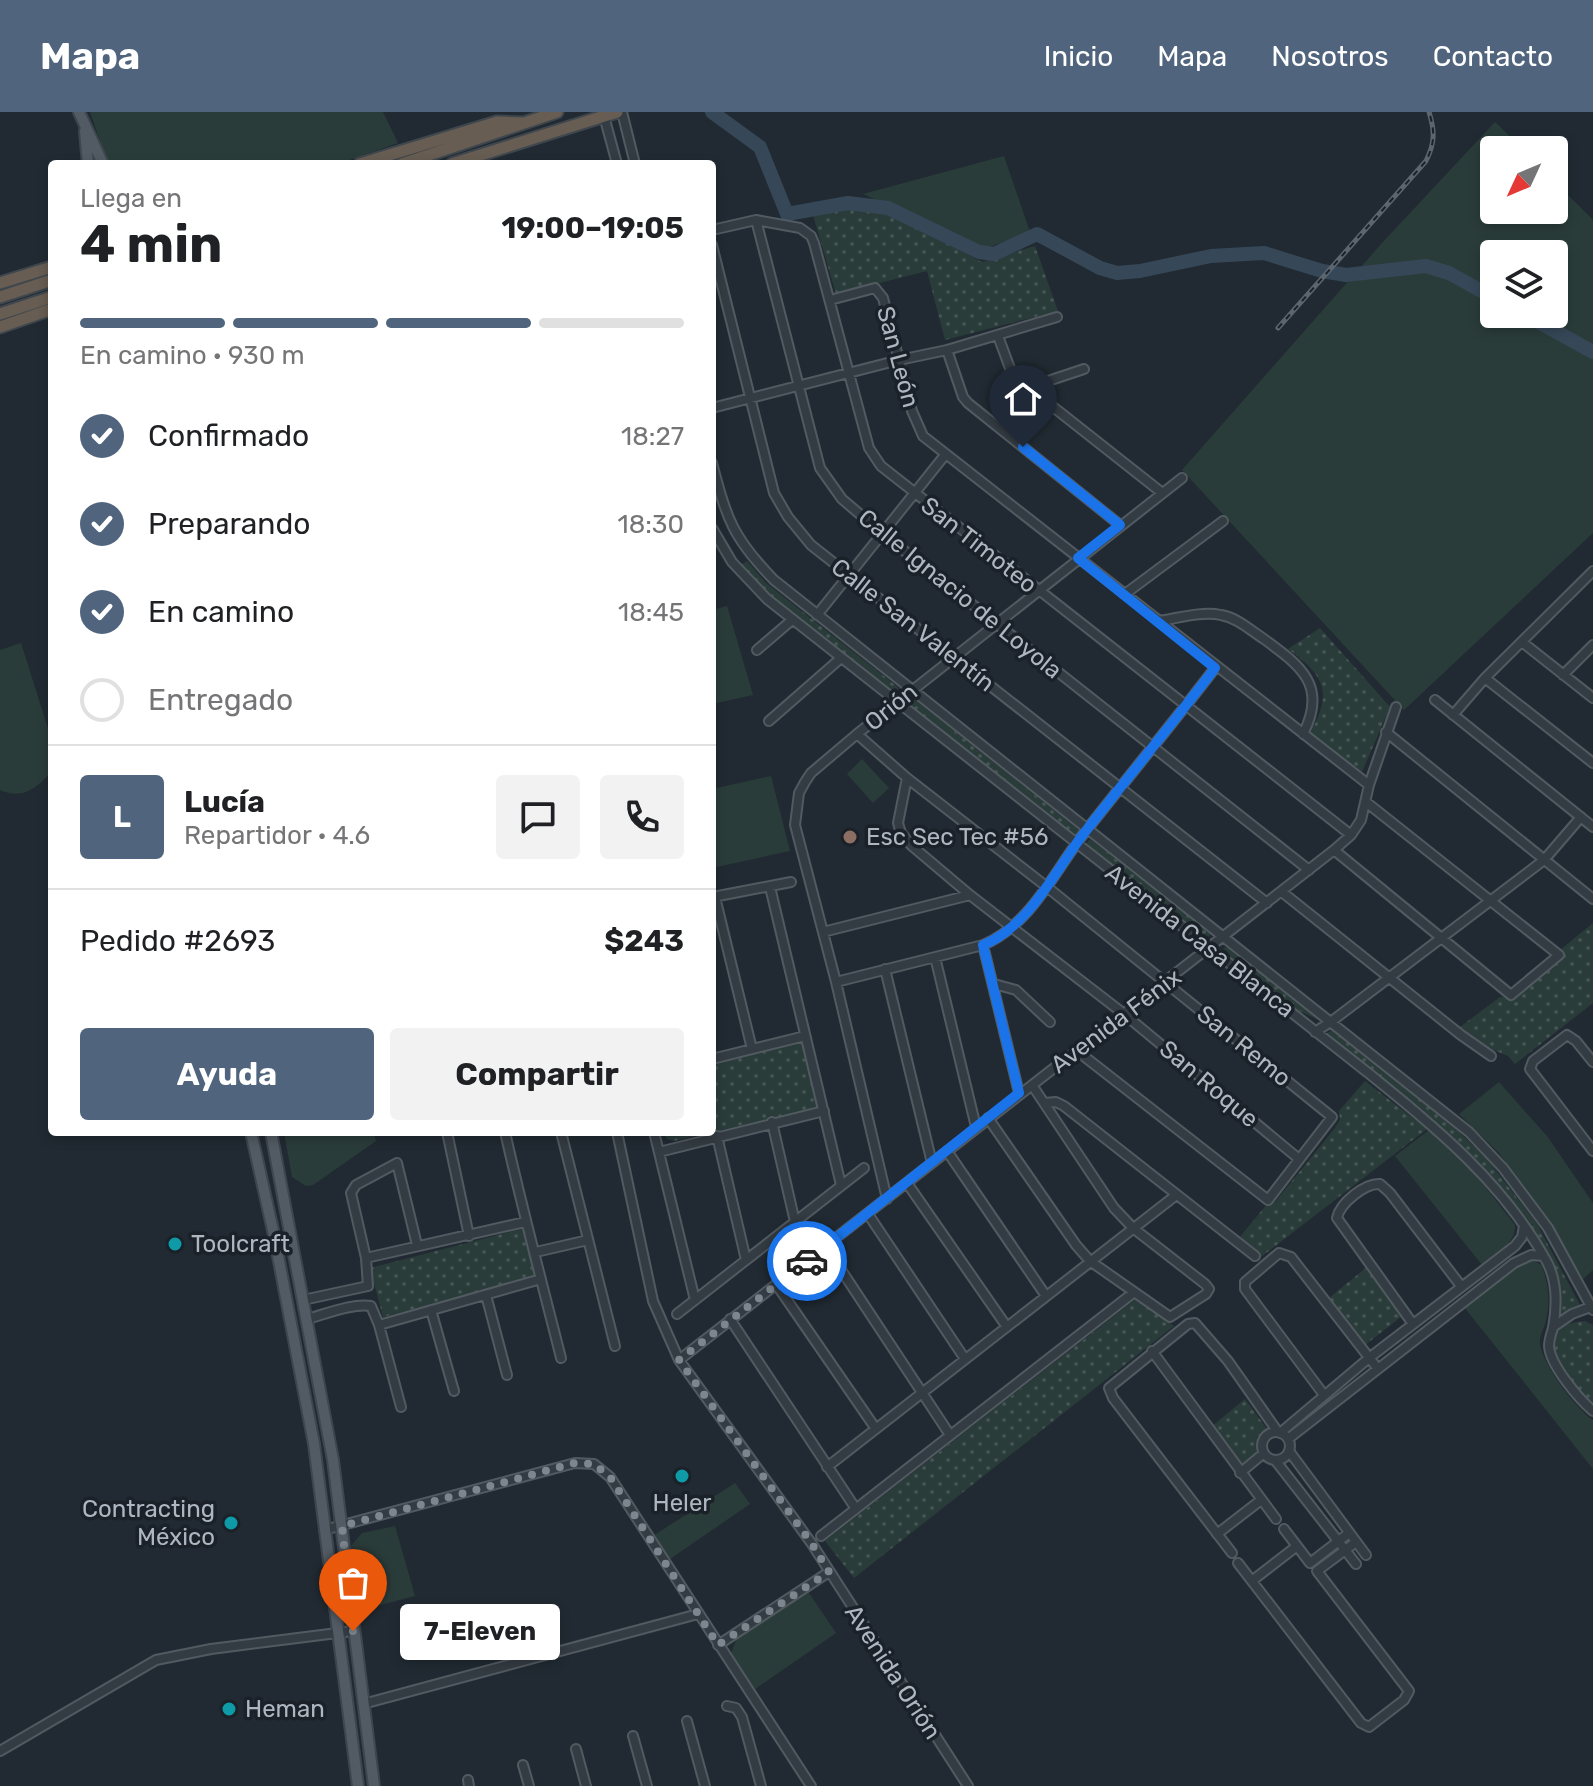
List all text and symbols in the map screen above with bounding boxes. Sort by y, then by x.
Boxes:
text: Mapa [40,33,140,79]
text: Inicio [1044,40,1113,73]
text: Mapa [1157,40,1227,73]
text: Nosotros [1271,40,1389,73]
text: Contacto [1433,40,1553,73]
north arrow [1480,136,1568,224]
map controls [1480,136,1568,328]
text: Llega en [80,183,182,214]
text: 19:00–19:05 [501,210,684,246]
text: 4 min [80,213,223,275]
button: layers [1480,240,1568,328]
street label: San León [871,303,925,411]
text: En camino · 930 m [80,340,305,371]
pin [989,365,1057,447]
icon: home [1001,377,1045,421]
icon: check [80,414,124,458]
text: Confirmado [148,418,309,454]
text: 18:27 [621,421,684,452]
street label: San Timoteo [916,491,1042,599]
icon: check [80,502,124,546]
street label: Calle Ignacio de Loyola [853,503,1067,685]
text: Preparando [148,506,311,542]
text: 18:30 [618,509,684,540]
street label: Calle San Valentín [826,553,1000,697]
icon: check [80,590,124,634]
text: En camino [148,594,294,630]
text: 18:45 [618,597,684,628]
street label: Orión [859,677,923,737]
text: Entregado [148,682,293,718]
button: chat [496,775,580,859]
button: phone [600,775,684,859]
text: Lucía [184,784,265,820]
text: L [113,799,131,835]
text: Repartidor · 4.6 [184,820,370,851]
place label: Esc Sec Tec #56 [866,823,1048,851]
marker: Esc Sec Tec #56 [841,828,859,846]
street label: Avenida Casa Blanca [1100,859,1300,1023]
text: Pedido #2693 [80,923,275,959]
text: $243 [604,923,684,959]
street label: Avenida Fénix [1045,963,1187,1079]
street label: San Remo [1191,1000,1297,1092]
button: Ayuda [80,1028,374,1120]
button: Compartir [390,1028,684,1120]
street label: San Roque [1154,1035,1264,1133]
courier [767,1221,847,1301]
place label: Toolcraft [191,1230,290,1258]
marker: Toolcraft [166,1235,184,1253]
icon: car [785,1239,829,1283]
marker: Heler [673,1467,691,1485]
place label: Heler [653,1489,711,1517]
place label: Contracting México [82,1495,215,1551]
marker: Contracting México [222,1514,240,1532]
pin [319,1549,387,1631]
icon: bag [331,1561,375,1605]
street label: Avenida Orión [839,1599,947,1745]
callout: 7-Eleven [401,1603,561,1659]
text: 7-Eleven [424,1616,536,1647]
place label: Heman [245,1695,325,1723]
marker: Heman [220,1700,238,1718]

